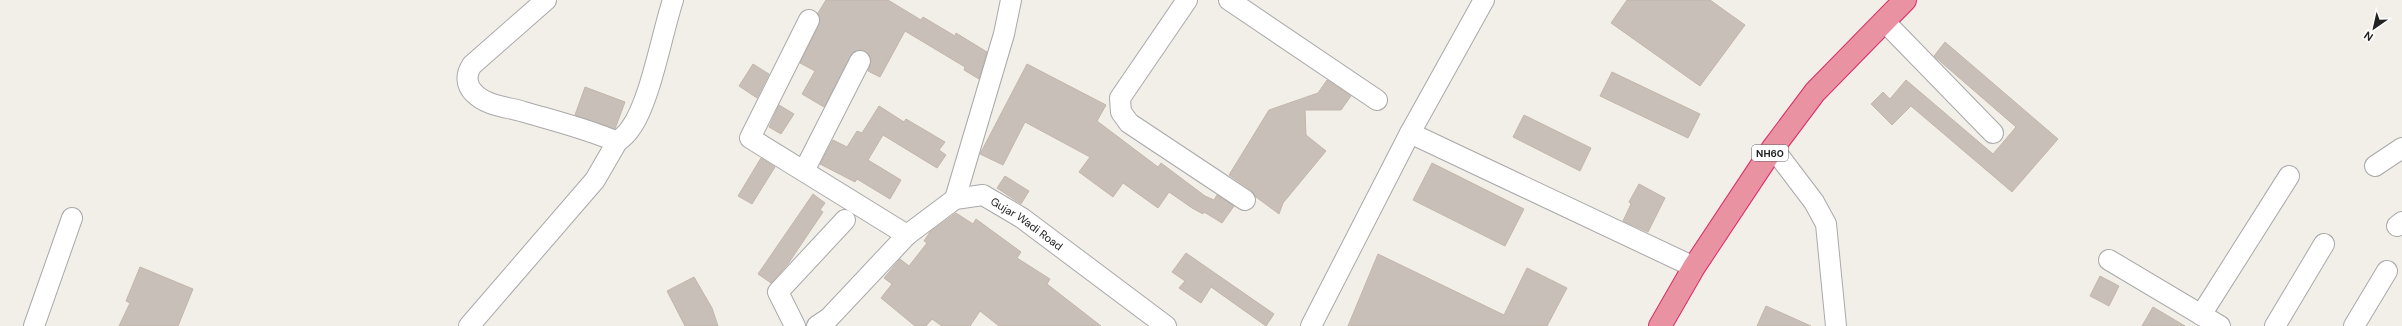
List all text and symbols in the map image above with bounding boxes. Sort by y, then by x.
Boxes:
north arrow [2354,8,2394,48]
text: N [2361,28,2376,44]
road number: NH60 [1752,145,1788,161]
street label: Gujar Wadi Road [988,194,1066,253]

